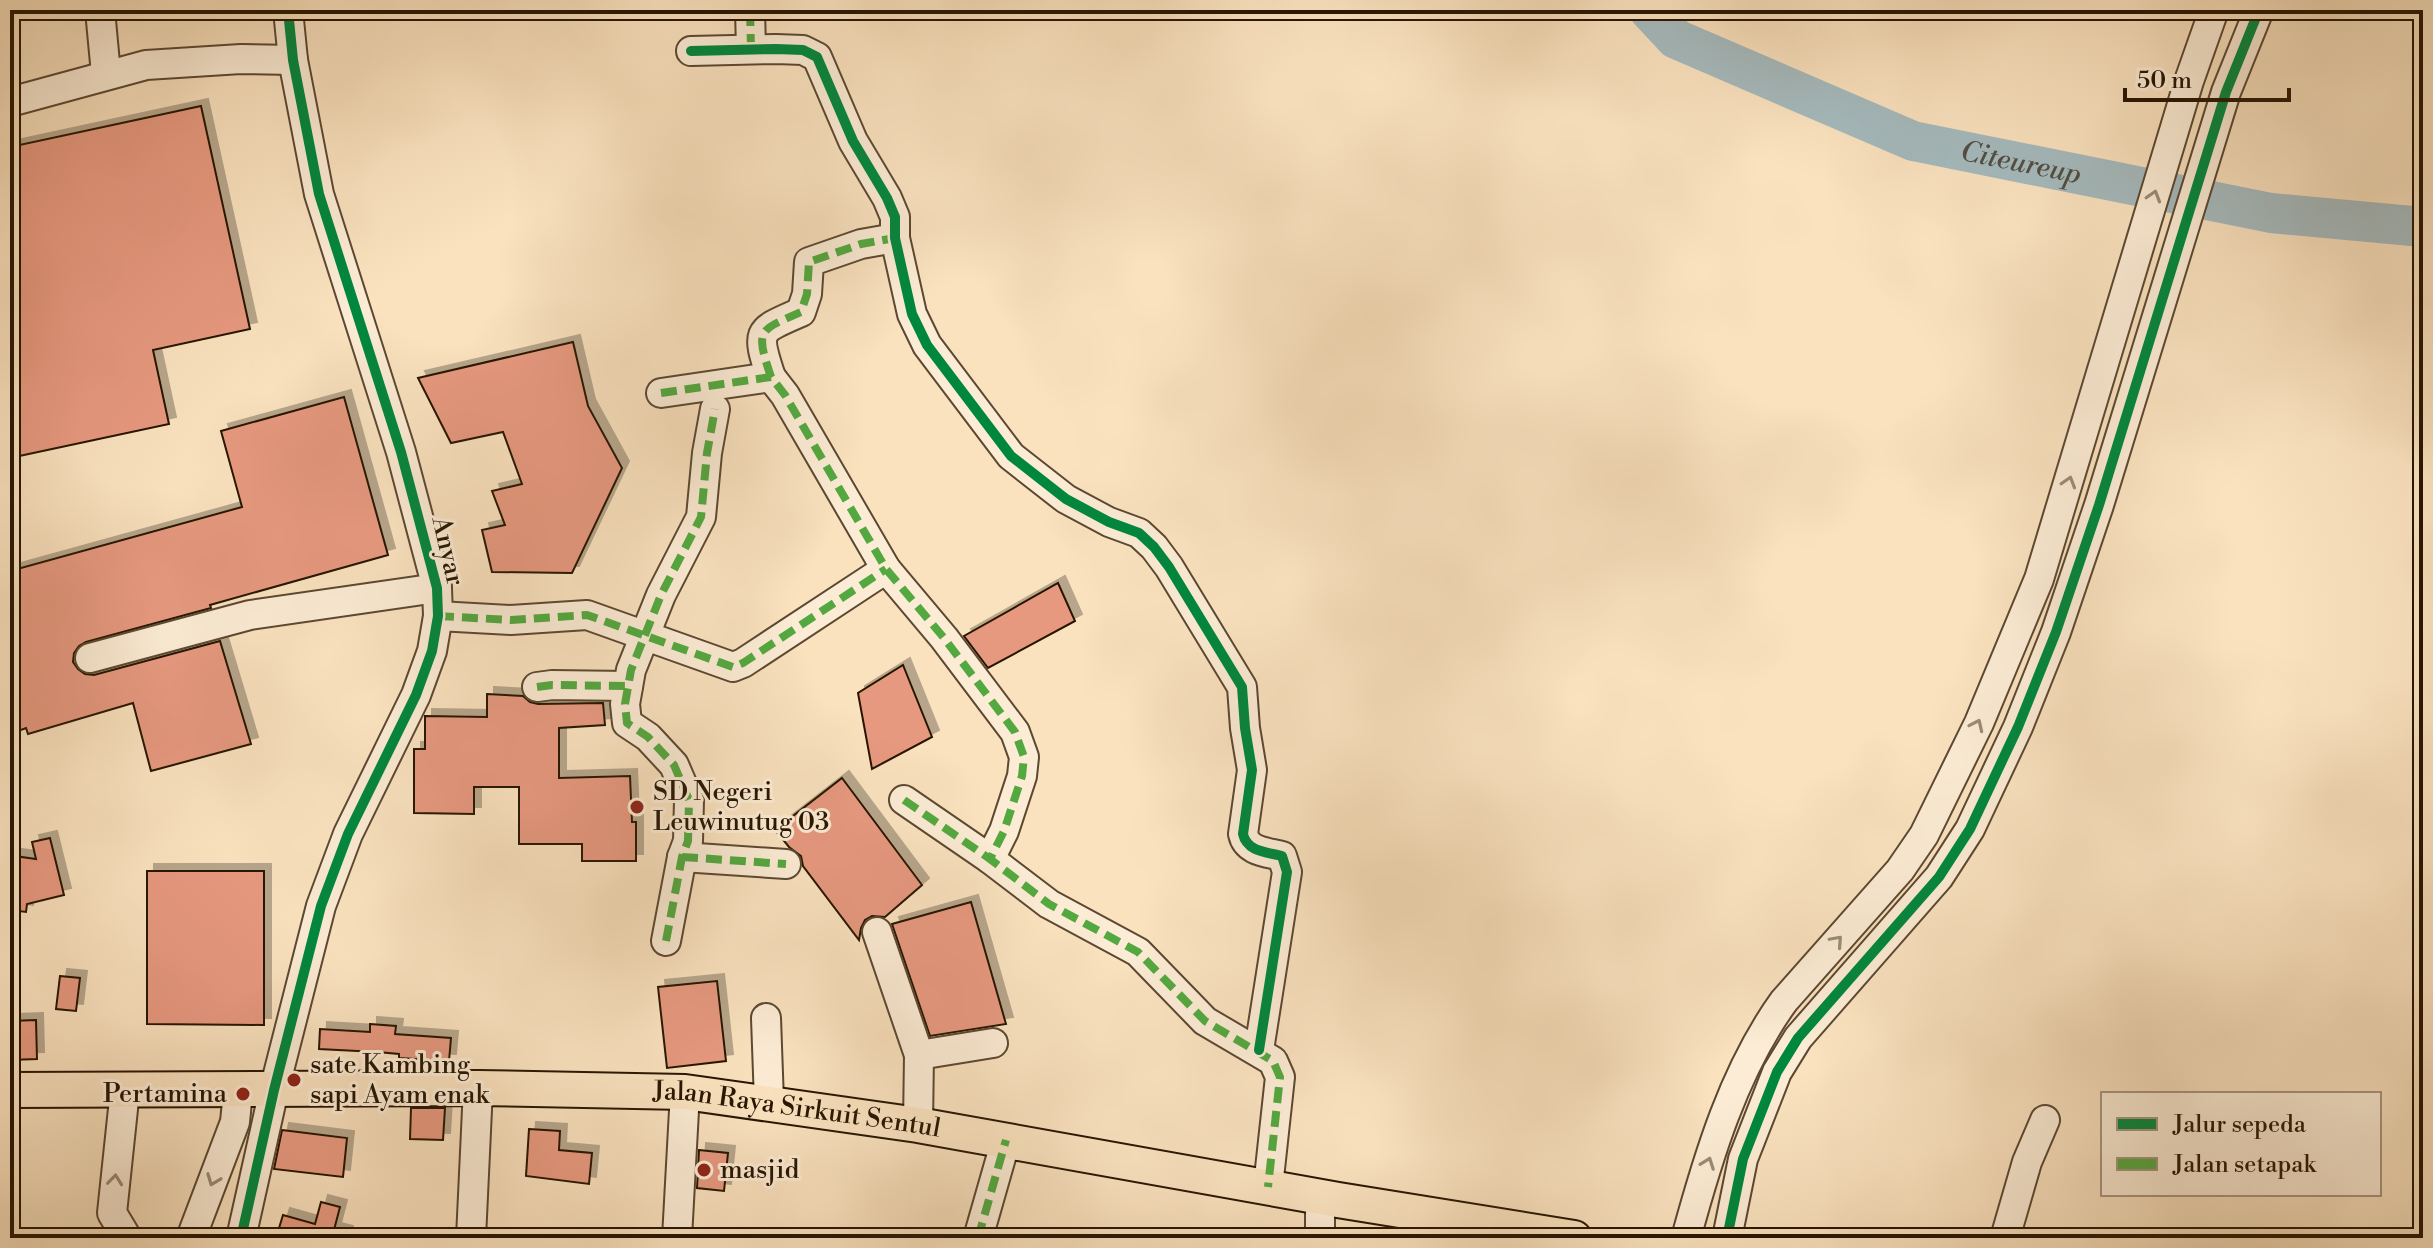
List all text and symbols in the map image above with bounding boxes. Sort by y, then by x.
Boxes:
scale bar [2125,52,2289,102]
text: 50 m [2137,66,2192,96]
water label: Citeureup [1958,133,2085,192]
one-way arrow [2145,190,2161,204]
one-way arrow [2060,475,2076,489]
street label: Anyar [424,512,471,589]
one-way arrow [1968,719,1984,733]
place label: SD Negeri Leuwinutug 03 [653,776,829,838]
marker: SD Negeri Leuwinutug 03 [628,798,646,816]
one-way arrow [1827,936,1842,951]
place label: sate Kambing sapi Ayam enak [310,1049,490,1111]
marker: sate Kambing sapi Ayam enak [285,1071,303,1089]
street label: Jalan Raya Sirkuit Sentul [651,1075,944,1145]
place label: Pertamina [103,1078,228,1110]
marker: Pertamina [234,1085,252,1103]
legend [2101,1092,2381,1196]
text: Jalur sepeda [2172,1110,2307,1140]
text: Jalan setapak [2172,1150,2317,1180]
place label: masjid [720,1154,799,1186]
one-way arrow [1698,1157,1714,1171]
marker: masjid [695,1161,713,1179]
one-way arrow [206,1172,223,1186]
one-way arrow [107,1173,124,1186]

